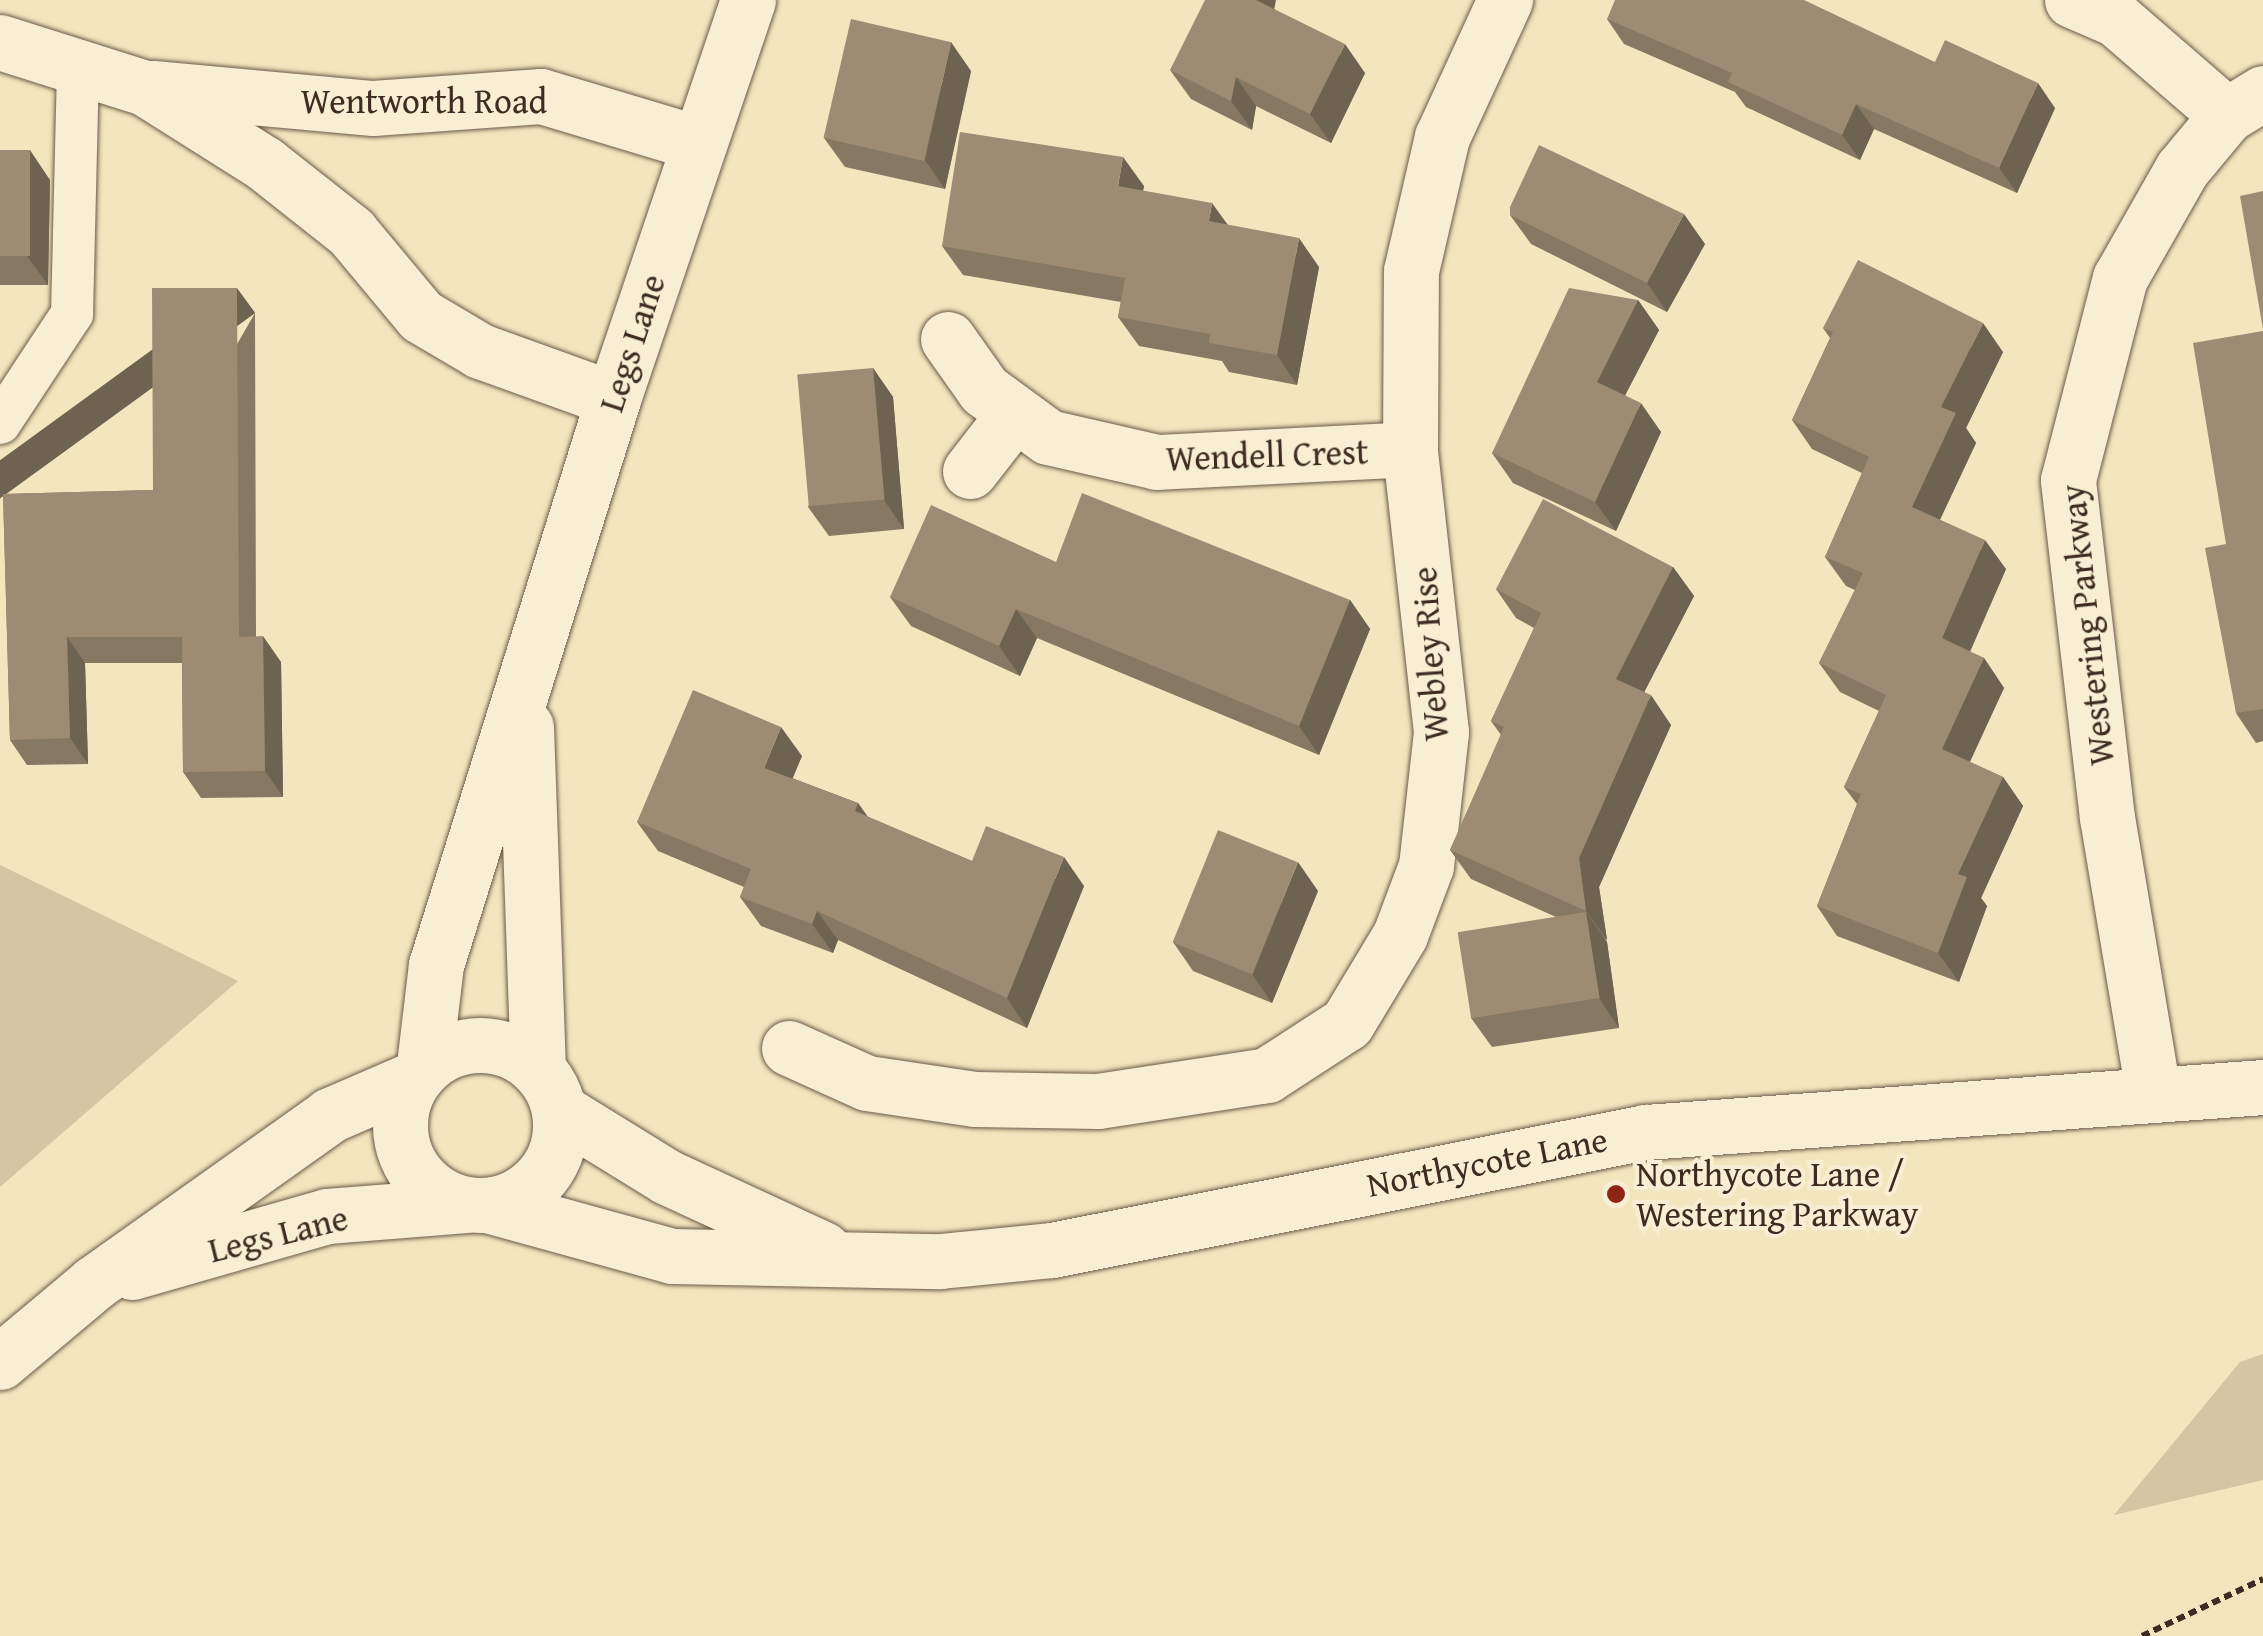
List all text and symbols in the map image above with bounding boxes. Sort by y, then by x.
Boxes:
street label: Wentworth Road [301,80,547,122]
street label: Legs Lane [590,269,674,417]
street label: Wendell Crest [1165,430,1369,480]
street label: Westering Parkway [2051,482,2123,768]
street label: Webley Rise [1403,565,1457,743]
street label: Northycote Lane [1363,1118,1611,1206]
place label: Northycote Lane / Westering Parkway [1636,1153,1918,1235]
marker: Northycote Lane / Westering Parkway [1605,1183,1627,1205]
street label: Legs Lane [204,1196,352,1272]

